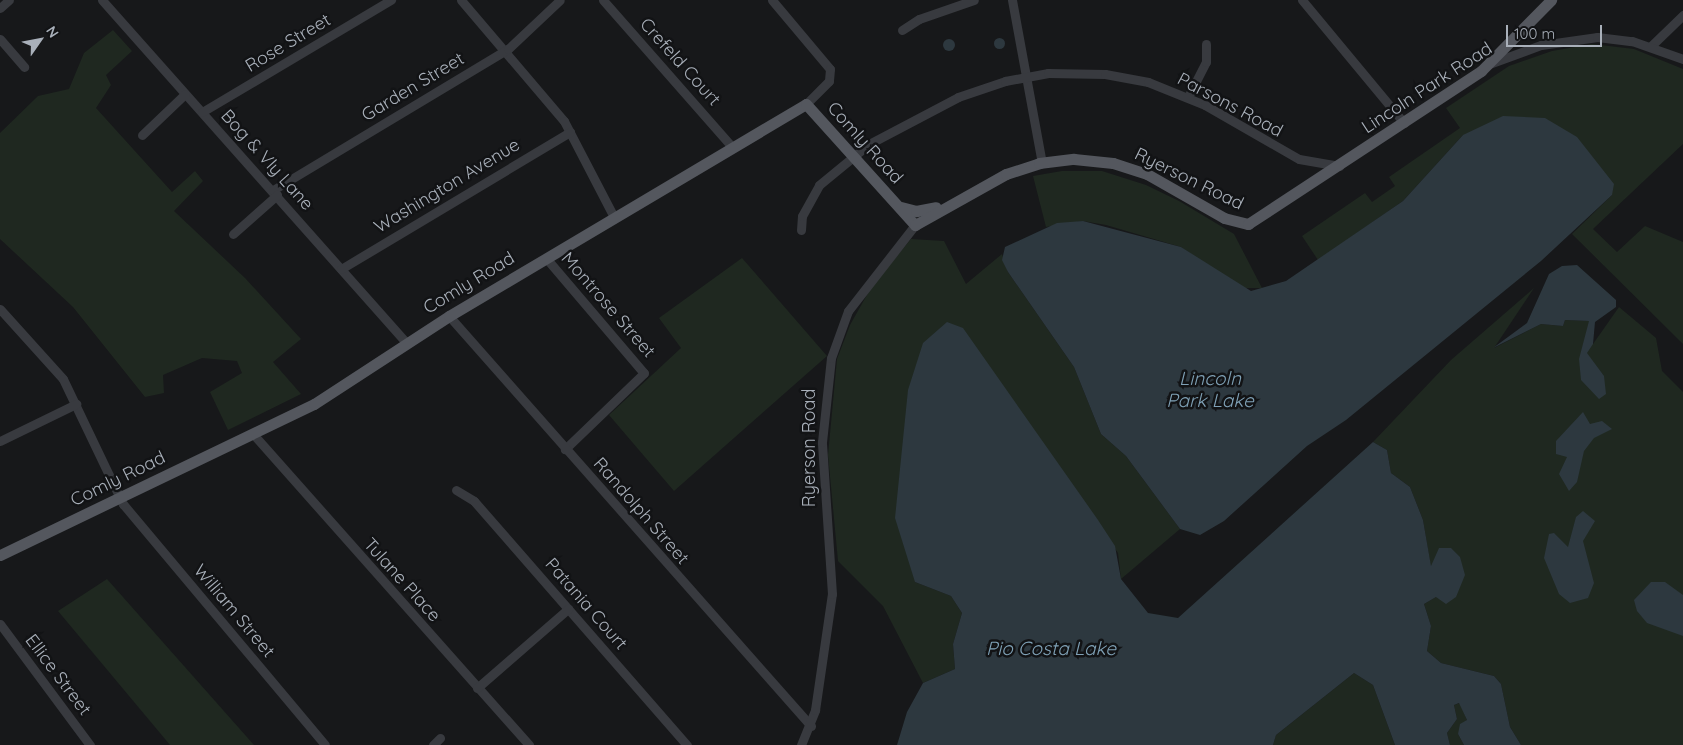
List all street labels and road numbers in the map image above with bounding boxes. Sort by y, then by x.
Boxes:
street label: Rose Street [241,9,335,77]
street label: Crefeld Court [635,14,725,110]
street label: Lincoln Park Road [1358,38,1496,138]
street label: Garden Street [358,48,468,126]
street label: Parsons Road [1174,68,1286,142]
street label: Comly Road [823,98,907,188]
street label: Bog & Vly Lane [216,105,318,215]
street label: Washington Avenue [370,134,524,238]
street label: Ryerson Road [1131,143,1247,215]
street label: Comly Road [419,247,519,319]
street label: Montrose Street [556,248,660,362]
street label: Ryerson Road [798,389,820,507]
street label: Comly Road [67,447,169,511]
street label: Randolph Street [589,453,693,569]
street label: Tulane Place [359,534,445,626]
street label: Patania Court [540,554,632,654]
street label: William Street [189,560,279,662]
street label: Ellice Street [21,630,95,720]

